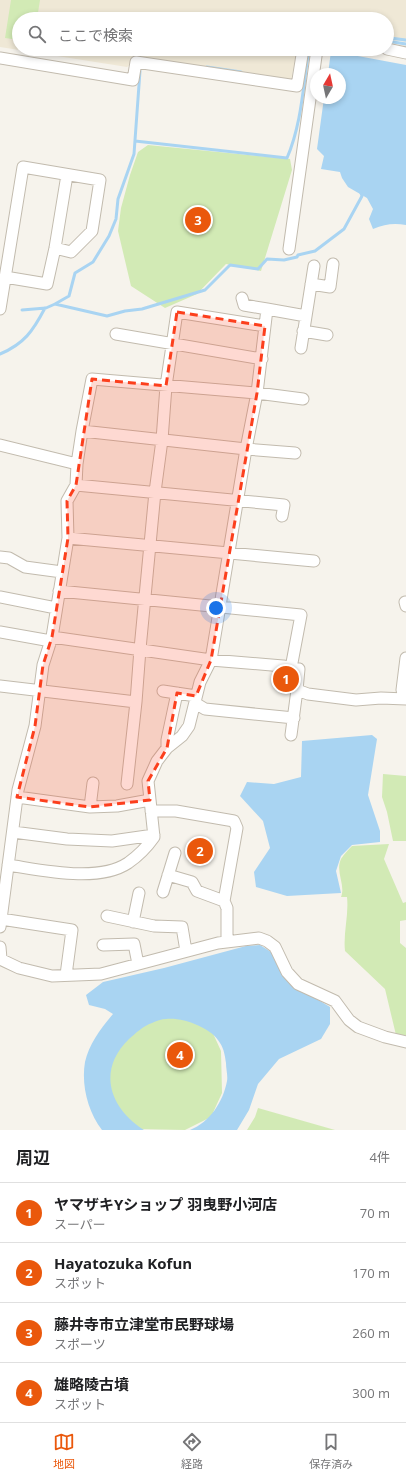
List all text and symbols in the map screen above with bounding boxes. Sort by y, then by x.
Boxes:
search box [12,12,394,56]
icon: search [26,23,48,45]
text: ここで検索 [58,25,133,45]
north arrow [310,68,346,104]
pin: 3 [185,205,211,235]
your location [206,598,226,618]
pin: 1 [273,664,299,694]
pin: 2 [187,836,213,866]
pin: 4 [167,1040,193,1070]
text: 周辺 [16,1146,50,1169]
text: 4件 [370,1148,390,1166]
text: ヤマザキYショップ 羽曳野小河店 [54,1194,277,1214]
text: 1 [25,1204,33,1222]
text: 70 m [360,1204,390,1222]
text: スーパー [54,1215,106,1233]
text: Hayatozuka Kofun [54,1253,192,1273]
text: 2 [25,1264,33,1282]
text: 170 m [352,1264,390,1282]
text: スポット [54,1274,106,1292]
text: 藤井寺市立津堂市民野球場 [54,1314,234,1334]
text: 3 [25,1324,33,1342]
text: 260 m [352,1324,390,1342]
text: スポーツ [54,1335,106,1353]
text: 雄略陵古墳 [54,1374,129,1394]
text: 4 [25,1384,33,1402]
text: 300 m [352,1384,390,1402]
text: スポット [54,1395,106,1413]
tab: 地図 [53,1431,75,1471]
tab: 経路 [181,1431,203,1471]
tab: 保存済み [309,1431,353,1471]

